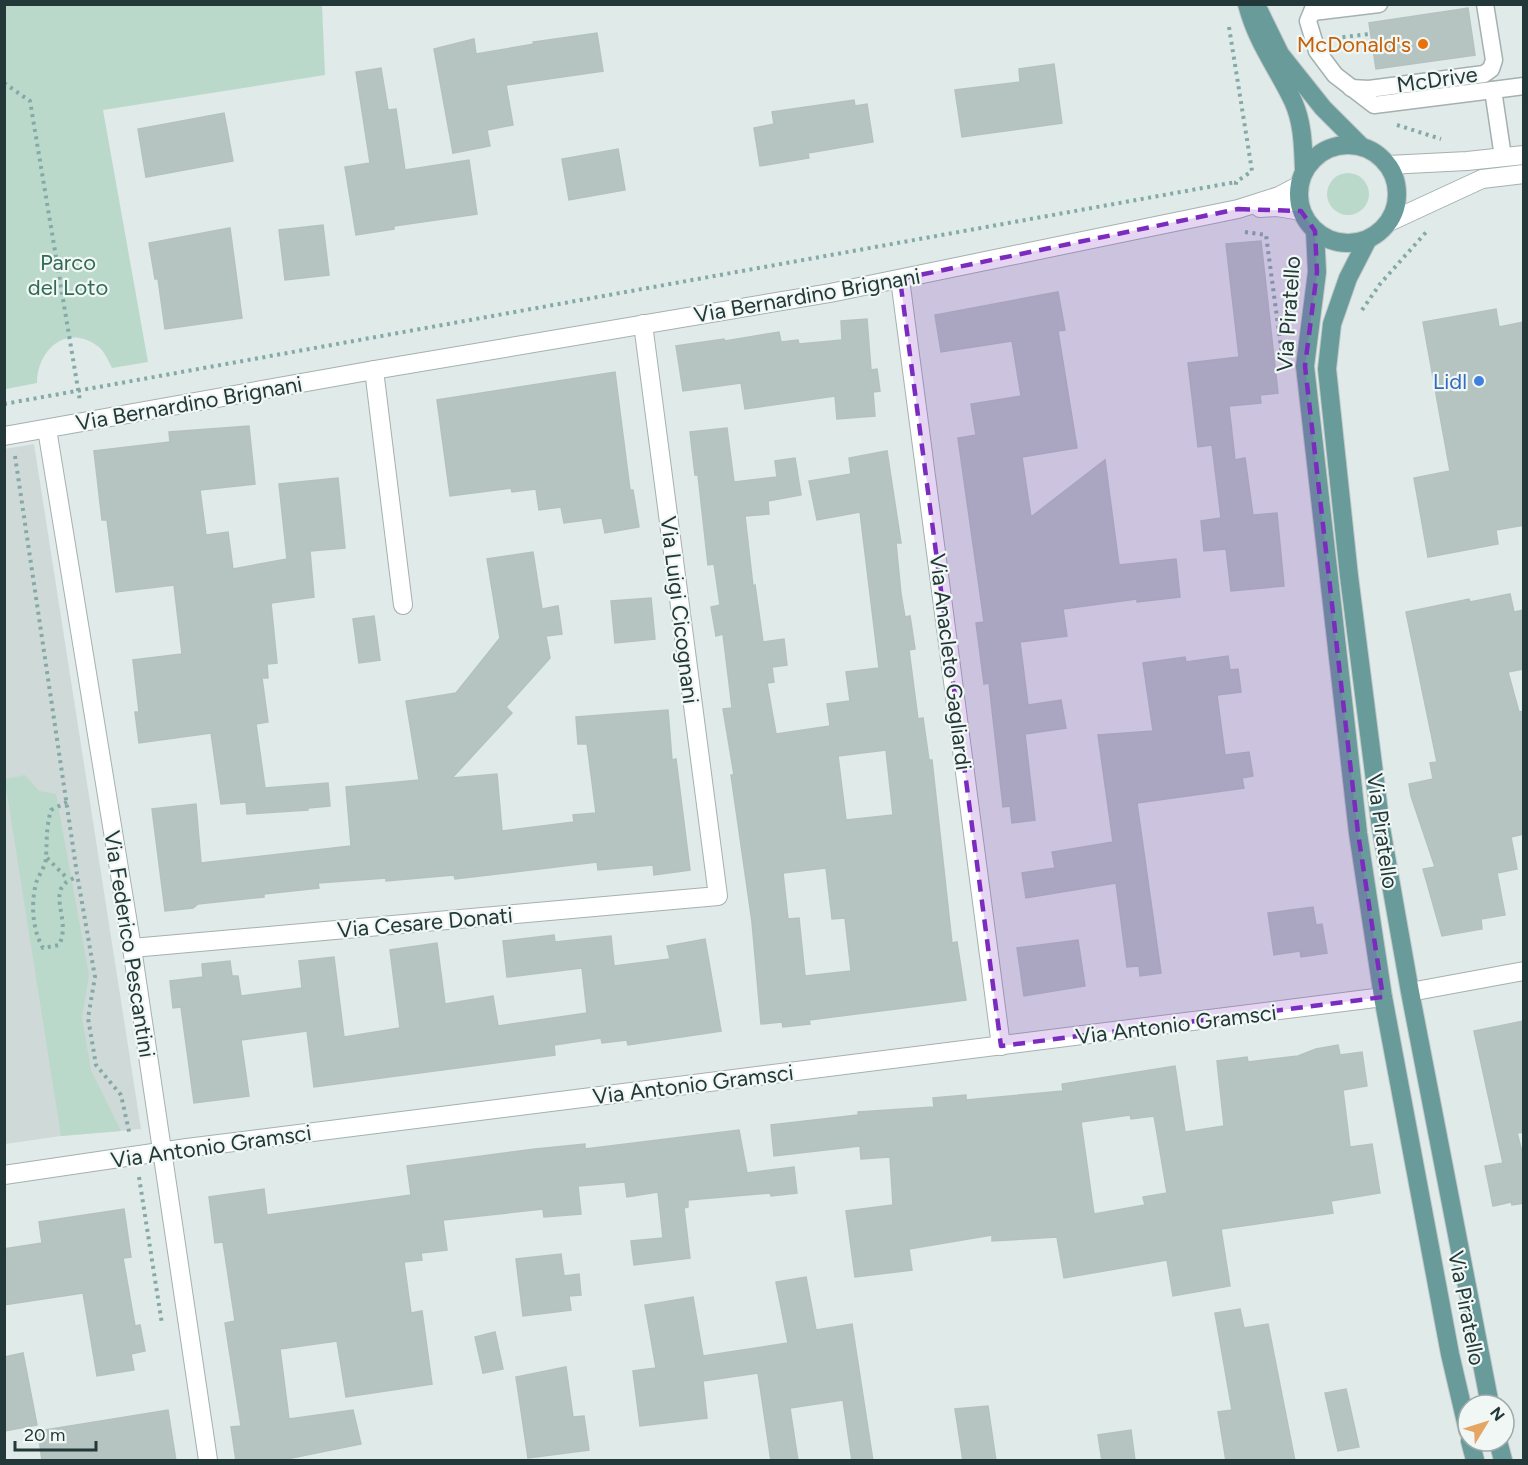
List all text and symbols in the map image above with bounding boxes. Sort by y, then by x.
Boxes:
place label: McDonald's [1297,31,1411,58]
marker: McDonald's [1416,37,1430,51]
street label: McDrive [1395,60,1479,99]
park label: Parco del Loto [28,249,108,301]
street label: Via Piratello [1271,255,1306,373]
street label: Via Bernardino Brignani [692,262,922,329]
place label: Lidl [1433,368,1467,395]
street label: Via Bernardino Brignani [74,370,304,437]
marker: Lidl [1472,374,1486,388]
street label: Via Luigi Cicognani [655,515,704,705]
street label: Via Anacleto Gagliardi [924,552,977,772]
street label: Via Piratello [1361,772,1404,890]
street label: Via Federico Pescantini [98,829,161,1059]
street label: Via Cesare Donati [336,901,514,944]
street label: Via Antonio Gramsci [1074,999,1278,1050]
street label: Via Antonio Gramsci [591,1059,795,1110]
street label: Via Antonio Gramsci [109,1119,313,1174]
street label: Via Piratello [1442,1248,1491,1368]
north arrow [1456,1393,1516,1453]
text: N [1486,1403,1509,1425]
scale bar [15,1414,96,1452]
text: 20 m [24,1424,65,1446]

